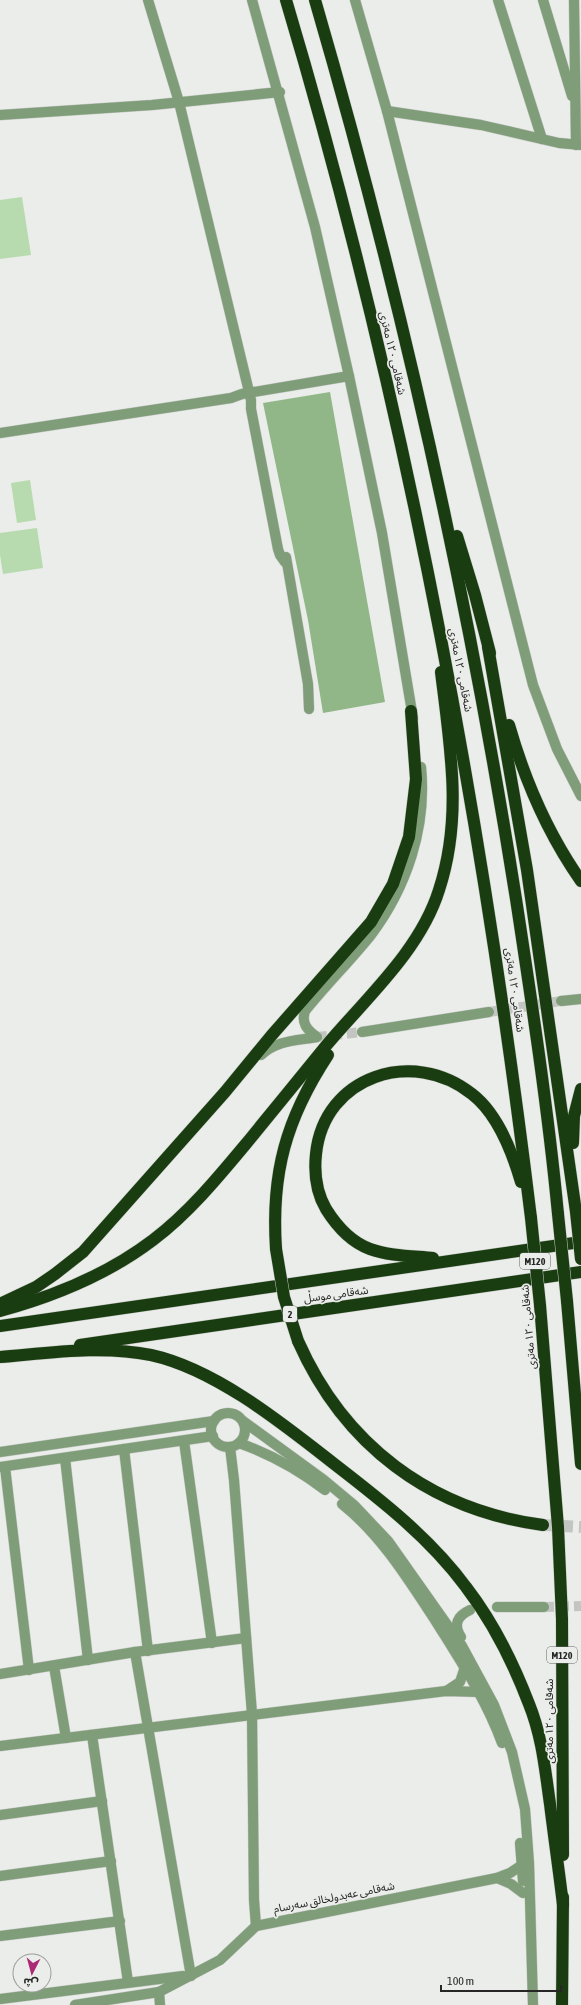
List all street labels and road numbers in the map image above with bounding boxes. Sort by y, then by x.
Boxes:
street label: شەقامی ١٢٠ مەتری [377,310,408,396]
street label: شەقامی ١٢٠ مەتری [446,627,475,713]
street label: شەقامی ١٢٠ مەتری [502,947,527,1033]
road number: M120 [520,1253,550,1269]
street label: شەقامی موسڵ [303,1281,370,1305]
street label: شەقامی ١٢٠ مەتری [518,1284,539,1370]
road number: 2 [283,1306,297,1322]
road number: M120 [547,1647,577,1663]
street label: شەقامی ١٢٠ مەتری [543,1678,556,1764]
street label: شەقامی عەبدولخالق سەرسام [272,1879,396,1917]

